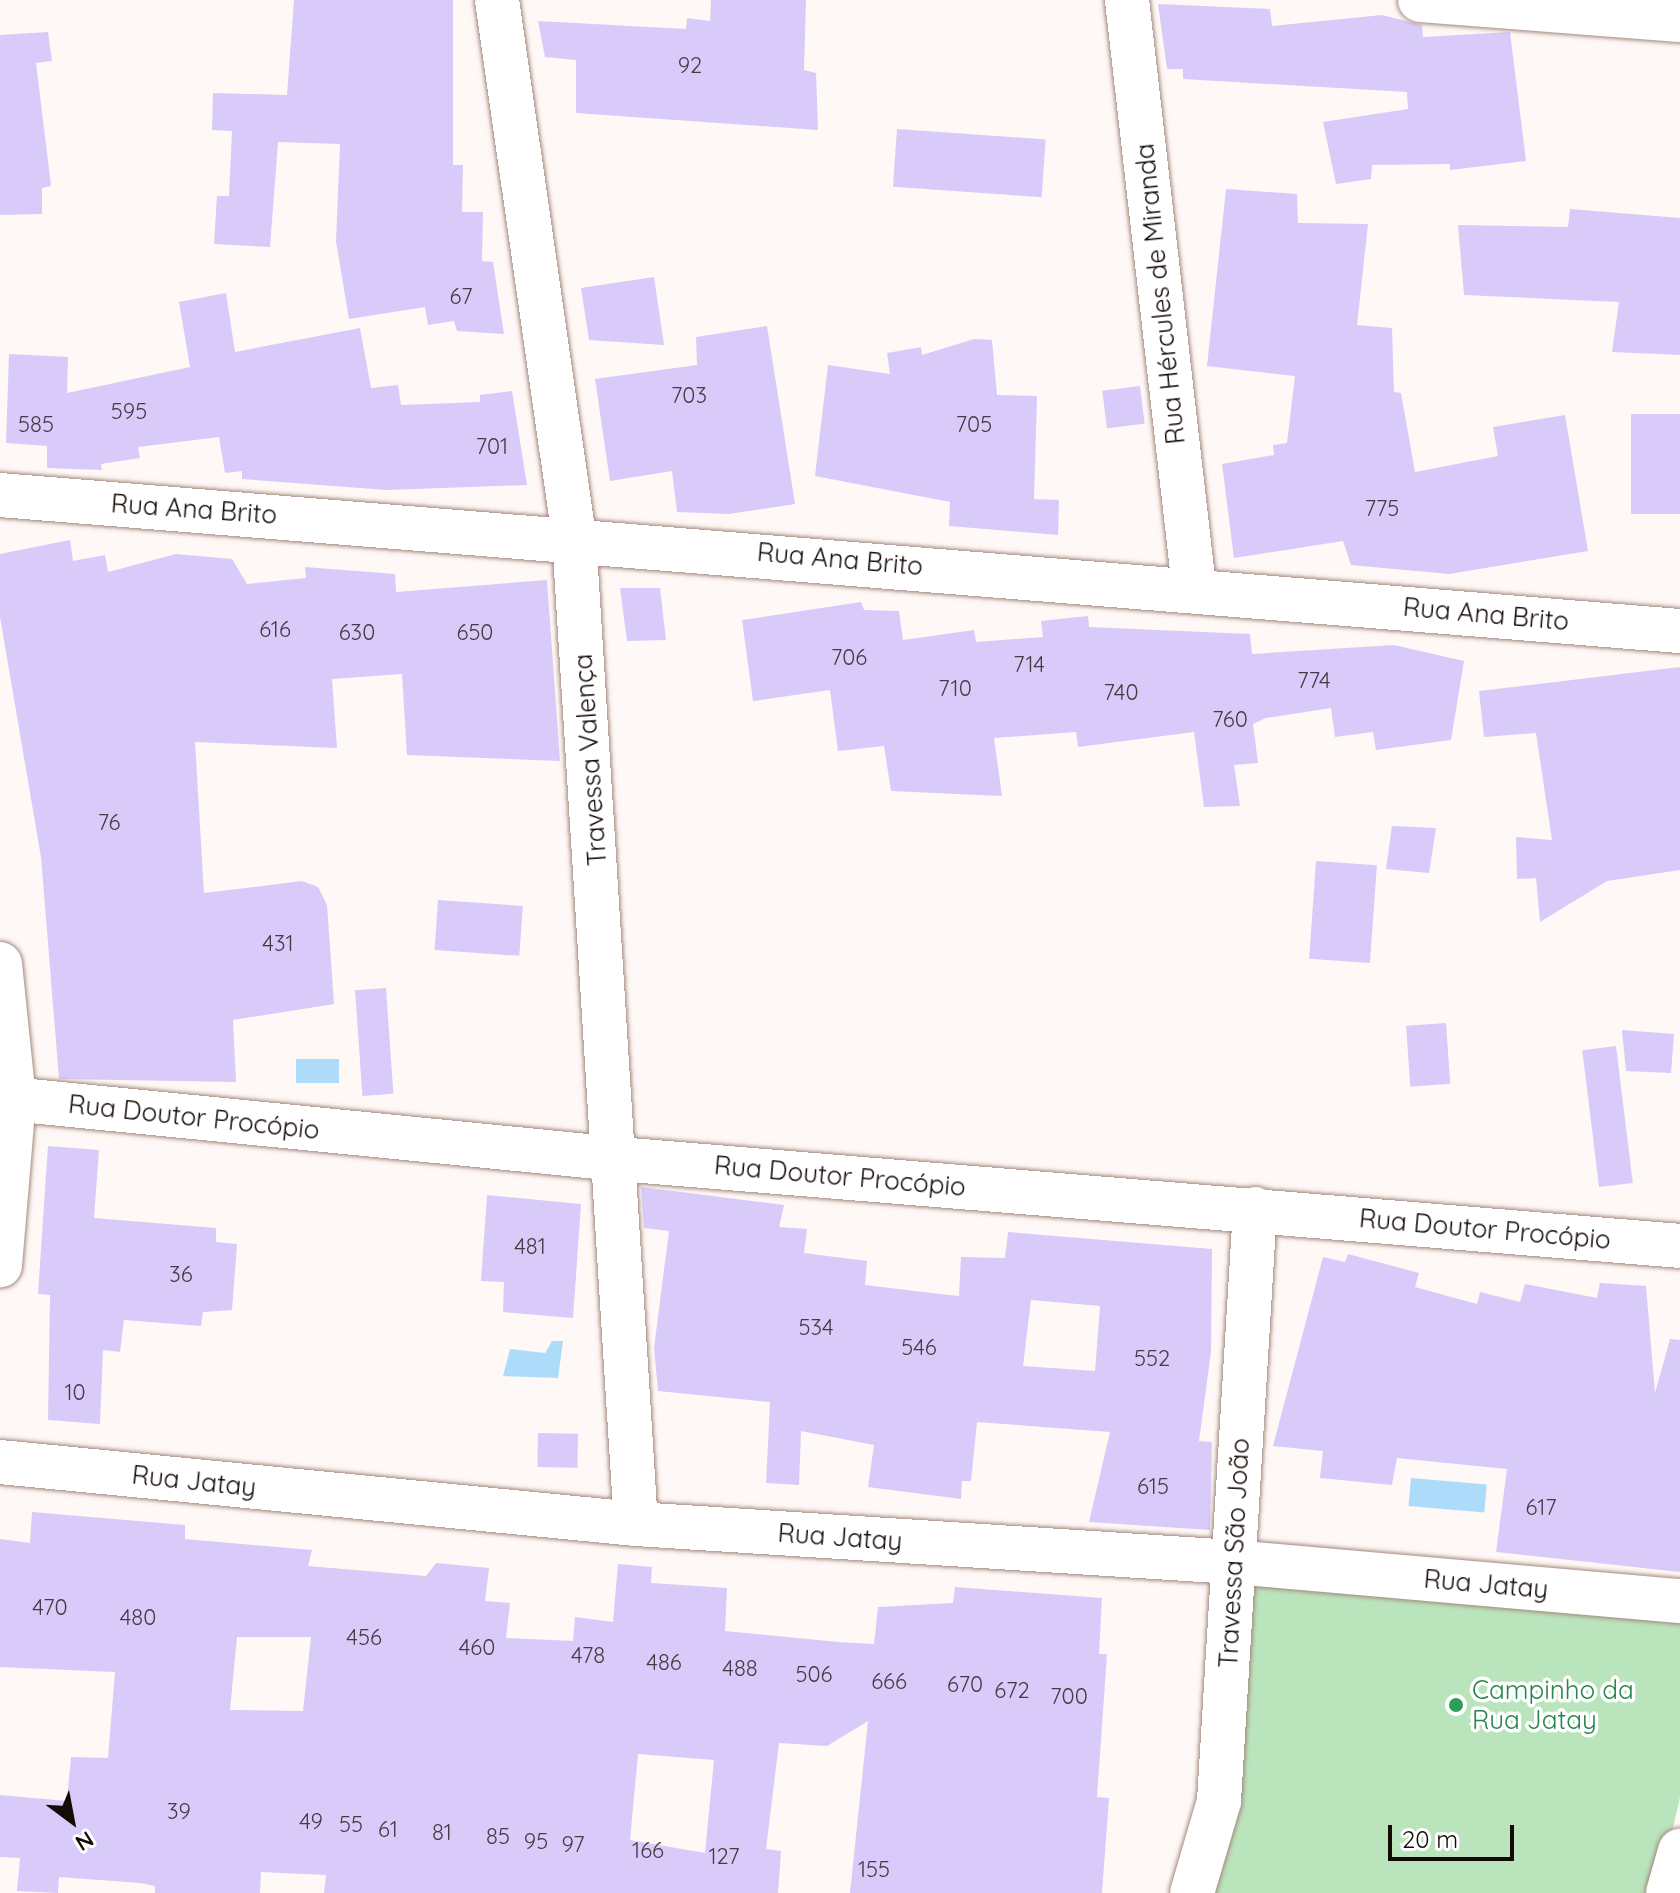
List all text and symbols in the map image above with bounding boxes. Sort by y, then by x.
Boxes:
house number: 92 [678,53,702,79]
street label: Rua Hércules de Miranda [1129,142,1191,446]
house number: 67 [449,284,473,310]
house number: 703 [671,383,707,409]
house number: 595 [111,399,147,425]
house number: 585 [18,412,54,438]
house number: 705 [956,412,992,438]
house number: 701 [476,434,508,460]
street label: Rua Ana Brito [110,488,278,530]
house number: 775 [1365,496,1399,522]
street label: Rua Ana Brito [756,536,924,582]
street label: Rua Ana Brito [1402,591,1570,637]
house number: 616 [259,617,291,643]
house number: 630 [339,620,375,646]
house number: 650 [457,620,493,646]
house number: 706 [831,645,867,671]
house number: 714 [1013,652,1045,678]
street label: Travessa Valença [567,653,613,867]
house number: 774 [1297,668,1331,694]
house number: 710 [938,676,972,702]
house number: 740 [1103,680,1139,706]
house number: 760 [1212,707,1248,733]
house number: 76 [98,810,120,836]
house number: 431 [262,931,294,957]
street label: Rua Doutor Procópio [67,1088,321,1146]
street label: Rua Doutor Procópio [713,1149,967,1203]
street label: Rua Doutor Procópio [1358,1202,1612,1256]
house number: 481 [514,1234,546,1260]
house number: 36 [169,1262,193,1288]
house number: 534 [798,1315,834,1341]
house number: 546 [901,1335,937,1361]
house number: 552 [1134,1346,1170,1372]
house number: 10 [64,1380,86,1406]
street label: Travessa São João [1212,1437,1256,1669]
street label: Rua Jatay [130,1459,258,1503]
house number: 615 [1137,1474,1169,1500]
house number: 617 [1525,1495,1557,1521]
street label: Rua Jatay [777,1517,903,1557]
street label: Rua Jatay [1422,1563,1550,1605]
house number: 470 [32,1595,68,1621]
house number: 480 [120,1605,156,1631]
house number: 456 [346,1625,382,1651]
house number: 460 [459,1635,495,1661]
house number: 478 [571,1643,605,1669]
house number: 486 [646,1650,682,1676]
house number: 488 [722,1656,758,1682]
house number: 506 [796,1662,832,1688]
house number: 666 [871,1669,907,1695]
house number: 670 [947,1672,983,1698]
place label: Campinho da Rua Jatay [1472,1674,1634,1736]
house number: 672 [994,1678,1030,1704]
house number: 700 [1050,1684,1088,1710]
marker: Campinho da Rua Jatay [1447,1696,1465,1714]
north arrow [32,1781,112,1861]
house number: 39 [167,1799,191,1825]
house number: 49 [299,1809,323,1835]
scale bar [1392,1809,1518,1859]
house number: 55 [339,1812,363,1838]
house number: 61 [378,1817,398,1843]
house number: 81 [432,1820,452,1846]
house number: 85 [486,1824,510,1850]
text: 20 m [1402,1824,1458,1854]
text: N [70,1825,99,1858]
house number: 95 [524,1829,548,1855]
house number: 97 [562,1832,584,1858]
house number: 166 [632,1838,664,1864]
house number: 127 [708,1844,740,1870]
house number: 155 [858,1857,890,1883]

